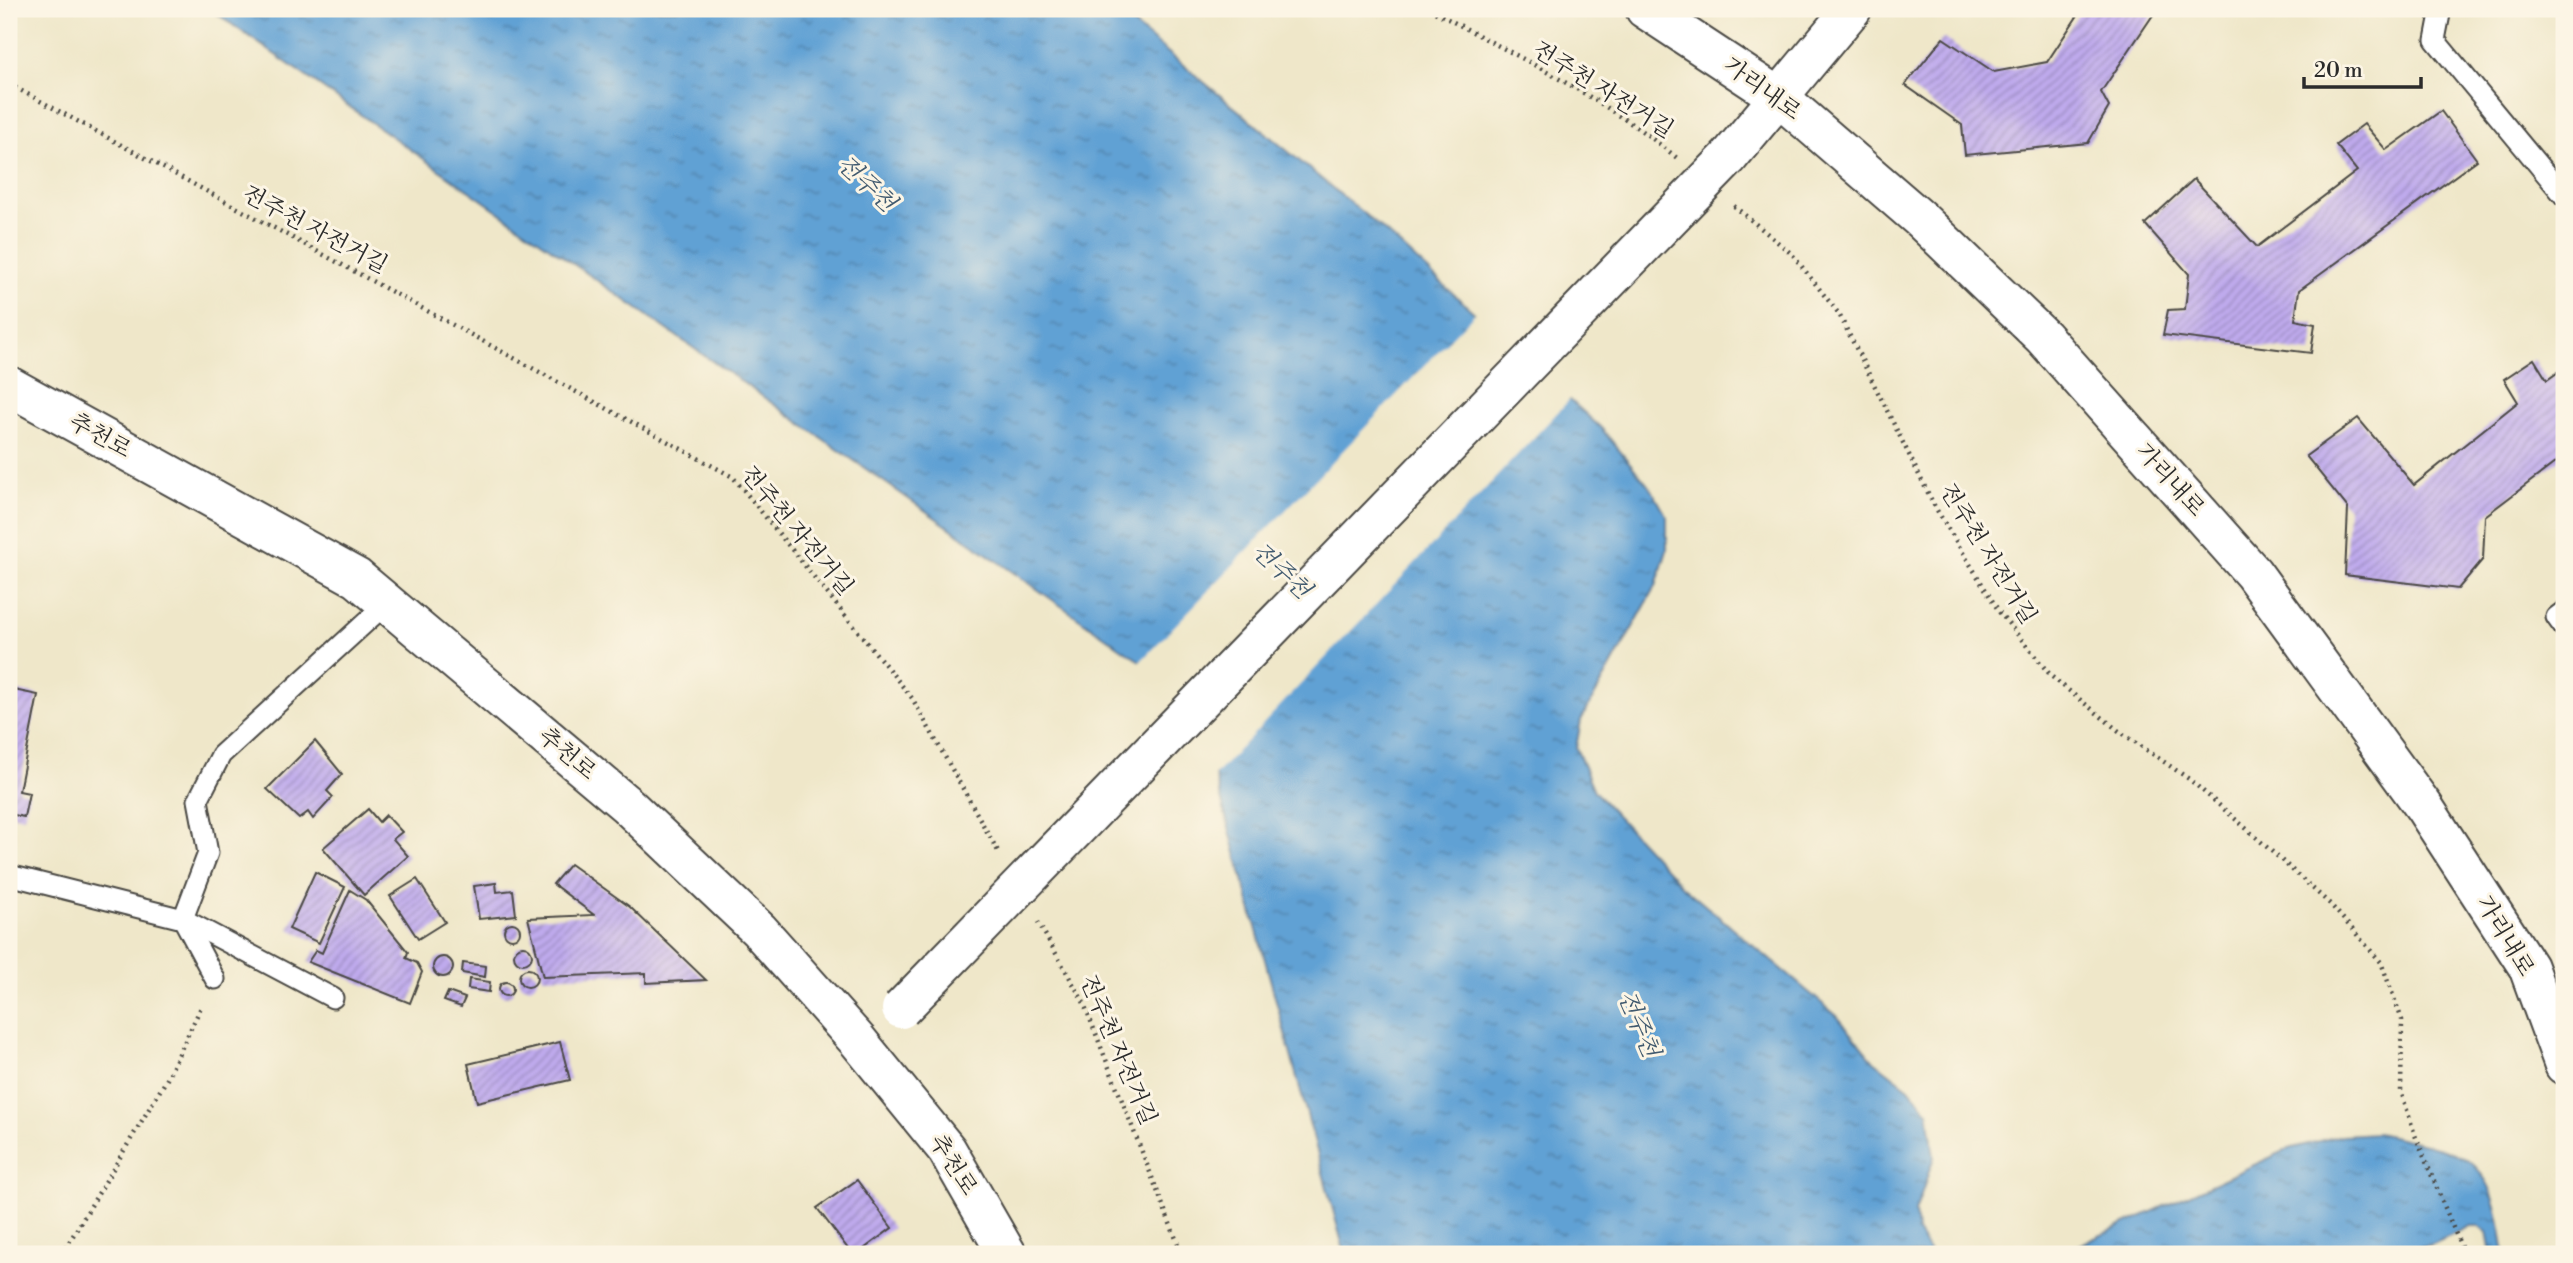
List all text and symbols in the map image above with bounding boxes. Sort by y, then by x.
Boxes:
street label: 전주천 자전거길 [1528,36,1678,144]
scale bar [2304,46,2421,90]
street label: 가리내로 [1718,52,1806,126]
text: 20 m [2314,58,2363,84]
water label: 전주천 [830,149,903,220]
street label: 전주천 자전거길 [238,180,392,280]
street label: 추천로 [64,408,136,464]
street label: 가리내로 [2130,438,2210,522]
street label: 전주천 자전거길 [735,461,859,601]
street label: 전주천 자전거길 [1934,479,2042,629]
water label: 전주천 [1245,536,1318,607]
street label: 추천로 [532,722,602,786]
street label: 가리내로 [2470,891,2540,981]
street label: 전주천 자전거길 [1074,971,1162,1129]
water label: 전주천 [1611,986,1666,1064]
street label: 추천로 [923,1129,983,1201]

